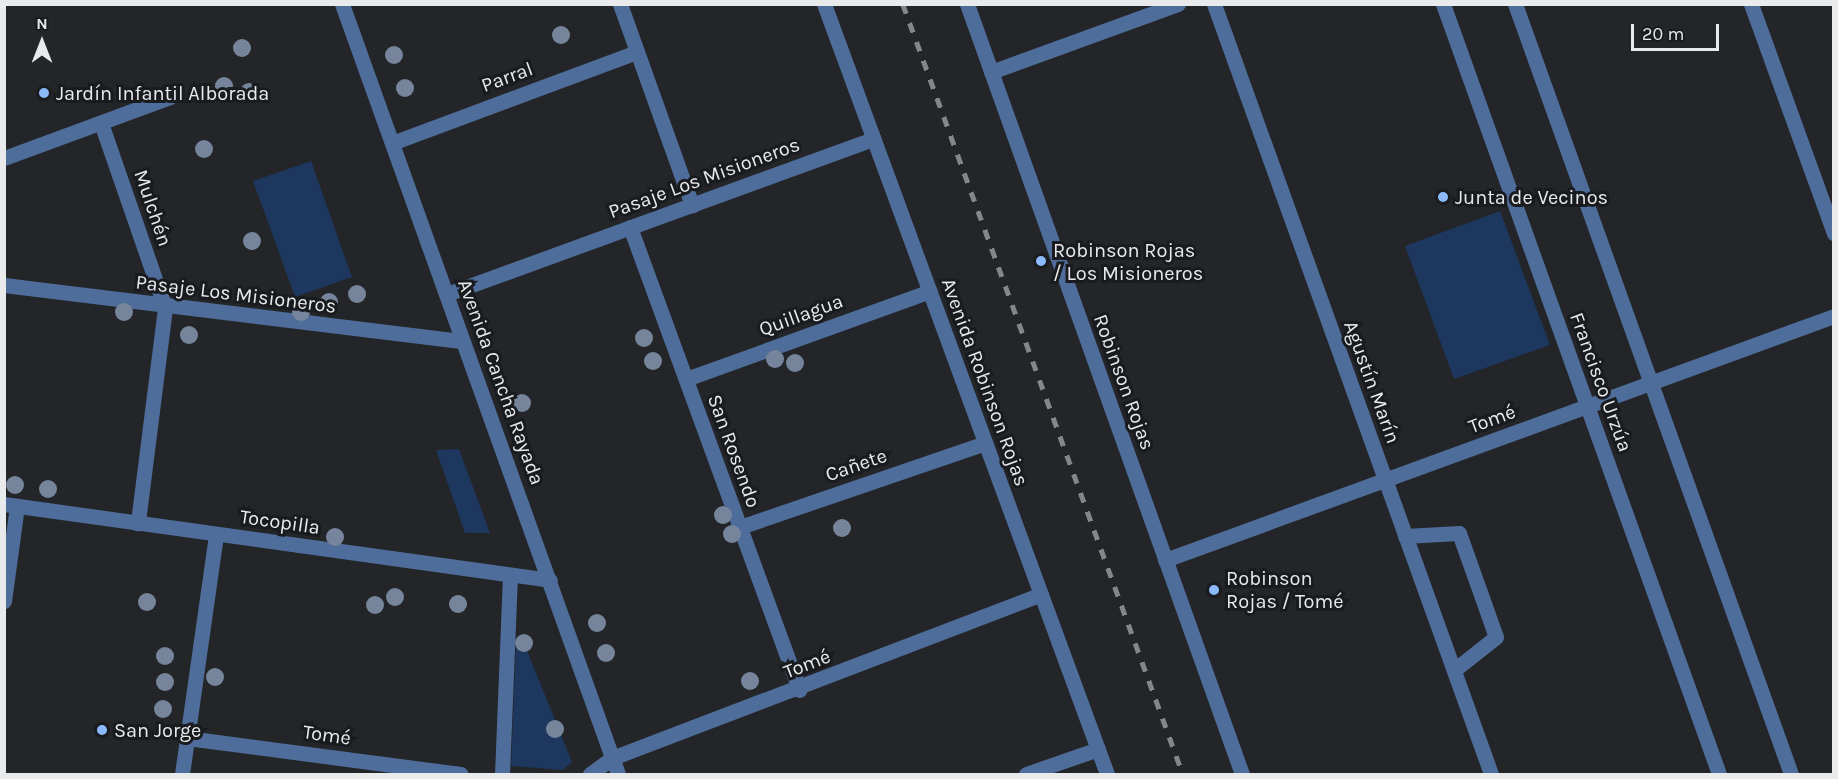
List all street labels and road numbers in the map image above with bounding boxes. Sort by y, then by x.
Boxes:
street label: Parral [478,57,536,97]
street label: Pasaje Los Misioneros [605,132,803,224]
street label: Mulchén [129,167,177,249]
street label: Pasaje Los Misioneros [134,270,338,318]
street label: Avenida Robinson Rojas [936,275,1034,489]
street label: Avenida Cancha Rayada [453,276,549,488]
street label: Quillagua [756,289,846,341]
street label: Francisco Urzúa [1565,309,1637,455]
street label: Robinson Rojas [1088,311,1160,453]
street label: Agustín Marín [1339,317,1405,447]
street label: San Rosendo [702,391,766,511]
street label: Tomé [1465,399,1519,439]
street label: Cañete [822,443,890,487]
street label: Tocopilla [238,505,322,539]
street label: Tomé [780,644,834,684]
street label: Tomé [301,720,353,750]

